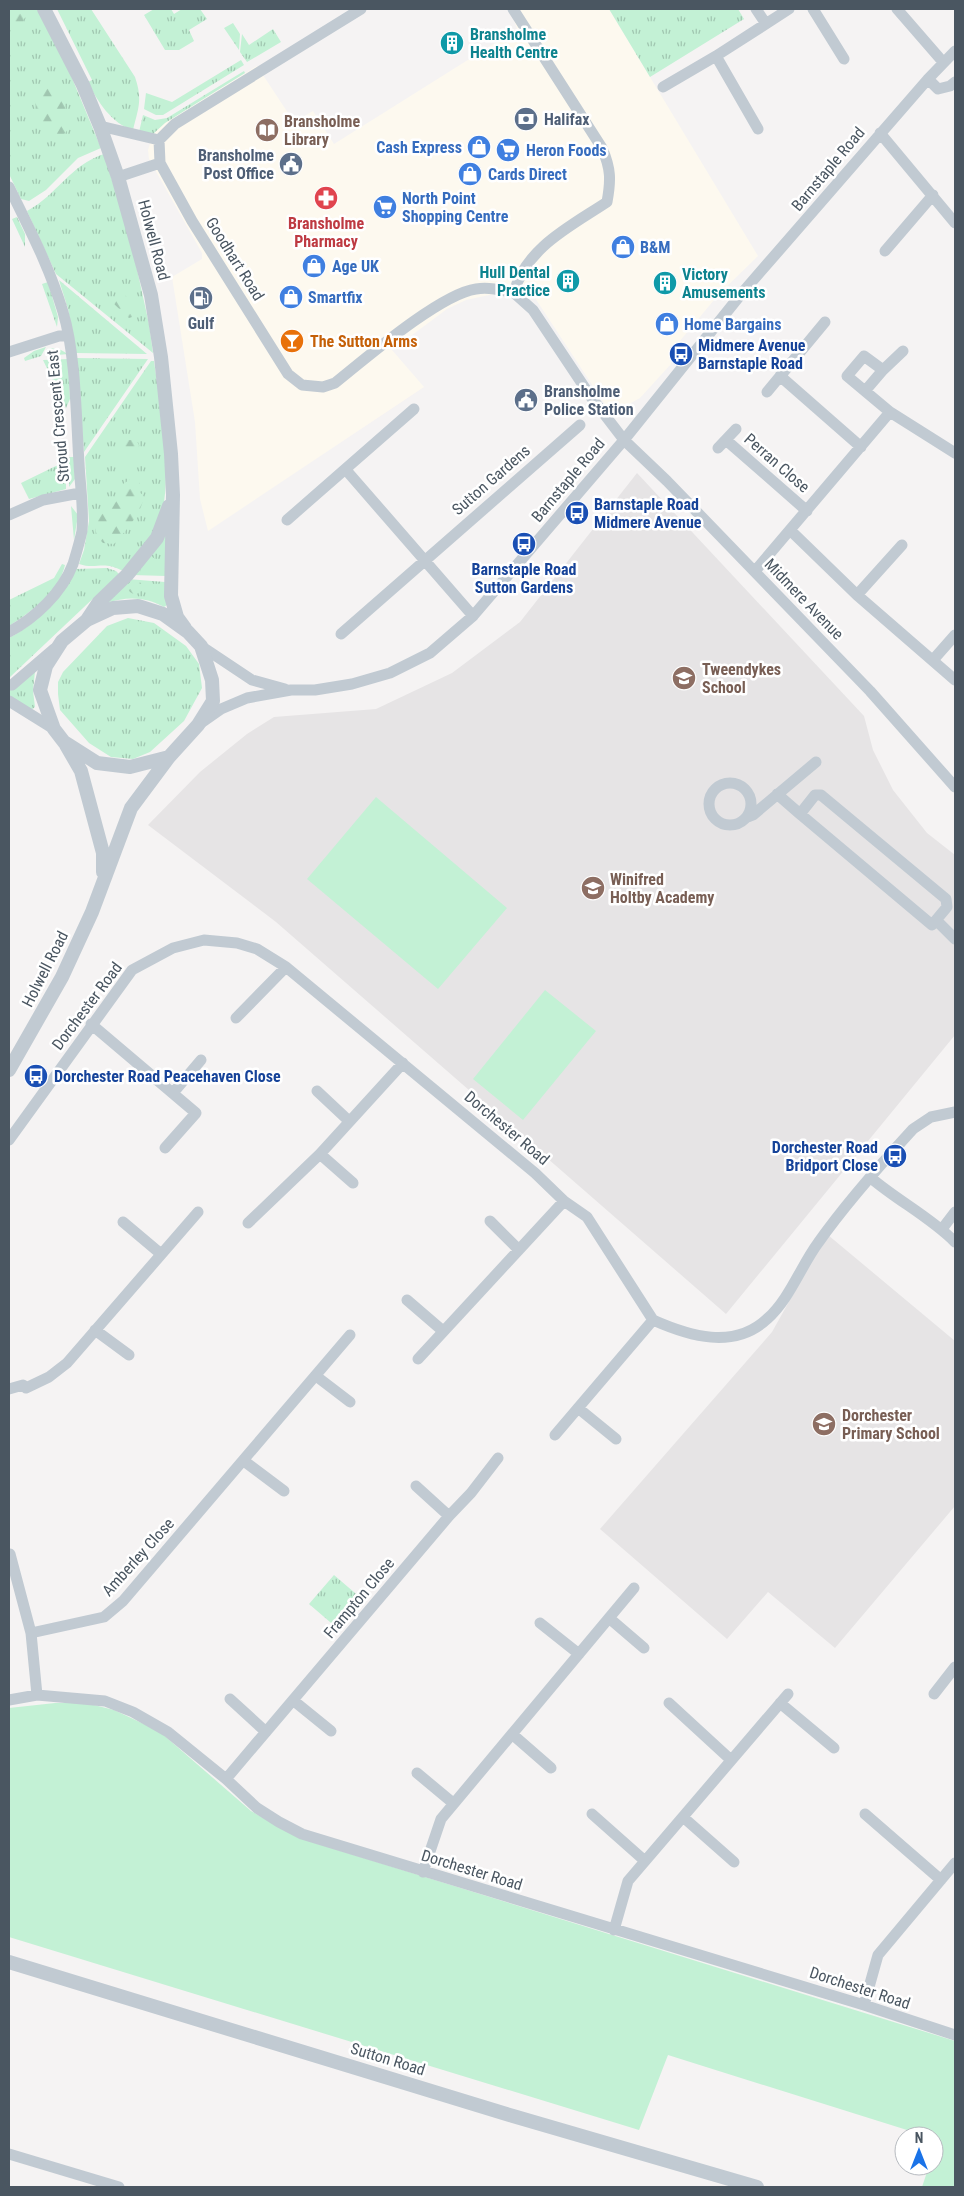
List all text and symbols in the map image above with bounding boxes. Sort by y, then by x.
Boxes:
place label: Bransholme Health Centre [470,25,558,62]
building icon: Bransholme Health Centre [439,30,465,56]
bank icon: Halifax [513,106,539,132]
place label: Halifax [544,110,590,129]
place label: Bransholme Library [284,112,360,149]
library icon: Bransholme Library [254,117,280,143]
street label: Barnstaple Road [787,123,869,215]
shop icon: Cash Express [466,134,492,160]
supermarket icon: Heron Foods [495,137,521,163]
place label: Cash Express [376,138,462,157]
place label: Heron Foods [526,141,607,160]
place label: Bransholme Post Office [198,146,274,183]
public building icon: Bransholme Post Office [278,151,304,177]
shop icon: Cards Direct [457,161,483,187]
place label: Cards Direct [488,165,567,184]
pharmacy icon: Bransholme Pharmacy [313,185,339,211]
place label: North Point Shopping Centre [402,189,509,226]
supermarket icon: North Point Shopping Centre [372,194,398,220]
street label: Holwell Road [134,198,174,282]
street label: Goodhart Road [202,214,268,304]
place label: Bransholme Pharmacy [288,214,364,251]
shop icon: B&M [610,234,636,260]
place label: B&M [640,238,670,257]
shop icon: Age UK [301,253,327,279]
place label: Age UK [332,257,379,276]
place label: Hull Dental Practice [480,263,550,300]
place label: Victory Amusements [682,265,765,302]
building icon: Hull Dental Practice [555,268,581,294]
building icon: Victory Amusements [652,270,678,296]
shop icon: Smartfix [278,284,304,310]
fuel station icon: Gulf [188,285,214,311]
place label: Smartfix [308,288,363,307]
shop icon: Home Bargains [654,311,680,337]
place label: Gulf [188,314,215,333]
place label: Home Bargains [684,315,781,334]
bar icon: The Sutton Arms [279,328,305,354]
place label: The Sutton Arms [310,332,418,351]
place label: Midmere Avenue Barnstaple Road [698,336,806,373]
bus stop icon: Midmere Avenue Barnstaple Road [668,341,694,367]
street label: Stroud Crescent East [43,349,73,483]
place label: Bransholme Police Station [544,382,634,419]
public building icon: Bransholme Police Station [513,387,539,413]
street label: Perran Close [740,429,814,497]
street label: Barnstaple Road [527,434,609,526]
street label: Sutton Gardens [448,441,534,519]
place label: Barnstaple Road Midmere Avenue [594,495,702,532]
bus stop icon: Barnstaple Road Midmere Avenue [564,500,590,526]
bus stop icon: Barnstaple Road Sutton Gardens [511,531,537,557]
street label: Midmere Avenue [761,555,847,643]
place label: Barnstaple Road Sutton Gardens [472,560,577,597]
place label: Tweendykes School [702,660,781,697]
school or university icon: Tweendykes School [671,665,697,691]
place label: Winifred Holtby Academy [610,870,714,907]
school or university icon: Winifred Holtby Academy [580,875,606,901]
street label: Holwell Road [18,928,72,1010]
street label: Dorchester Road [48,958,126,1054]
bus stop icon: Dorchester Road Peacehaven Close [23,1063,49,1089]
place label: Dorchester Road Peacehaven Close [54,1067,281,1086]
street label: Dorchester Road [461,1087,553,1169]
place label: Dorchester Road Bridport Close [772,1138,878,1175]
bus stop icon: Dorchester Road Bridport Close [882,1143,908,1169]
place label: Dorchester Primary School [842,1406,940,1443]
school or university icon: Dorchester Primary School [811,1411,837,1437]
street label: Amberley Close [98,1514,178,1600]
street label: Frampton Close [320,1554,398,1642]
street label: Dorchester Road [419,1846,525,1894]
street label: Dorchester Road [807,1963,913,2013]
street label: Sutton Road [348,2039,428,2079]
north arrow [894,2126,944,2176]
text: N [915,2130,923,2146]

